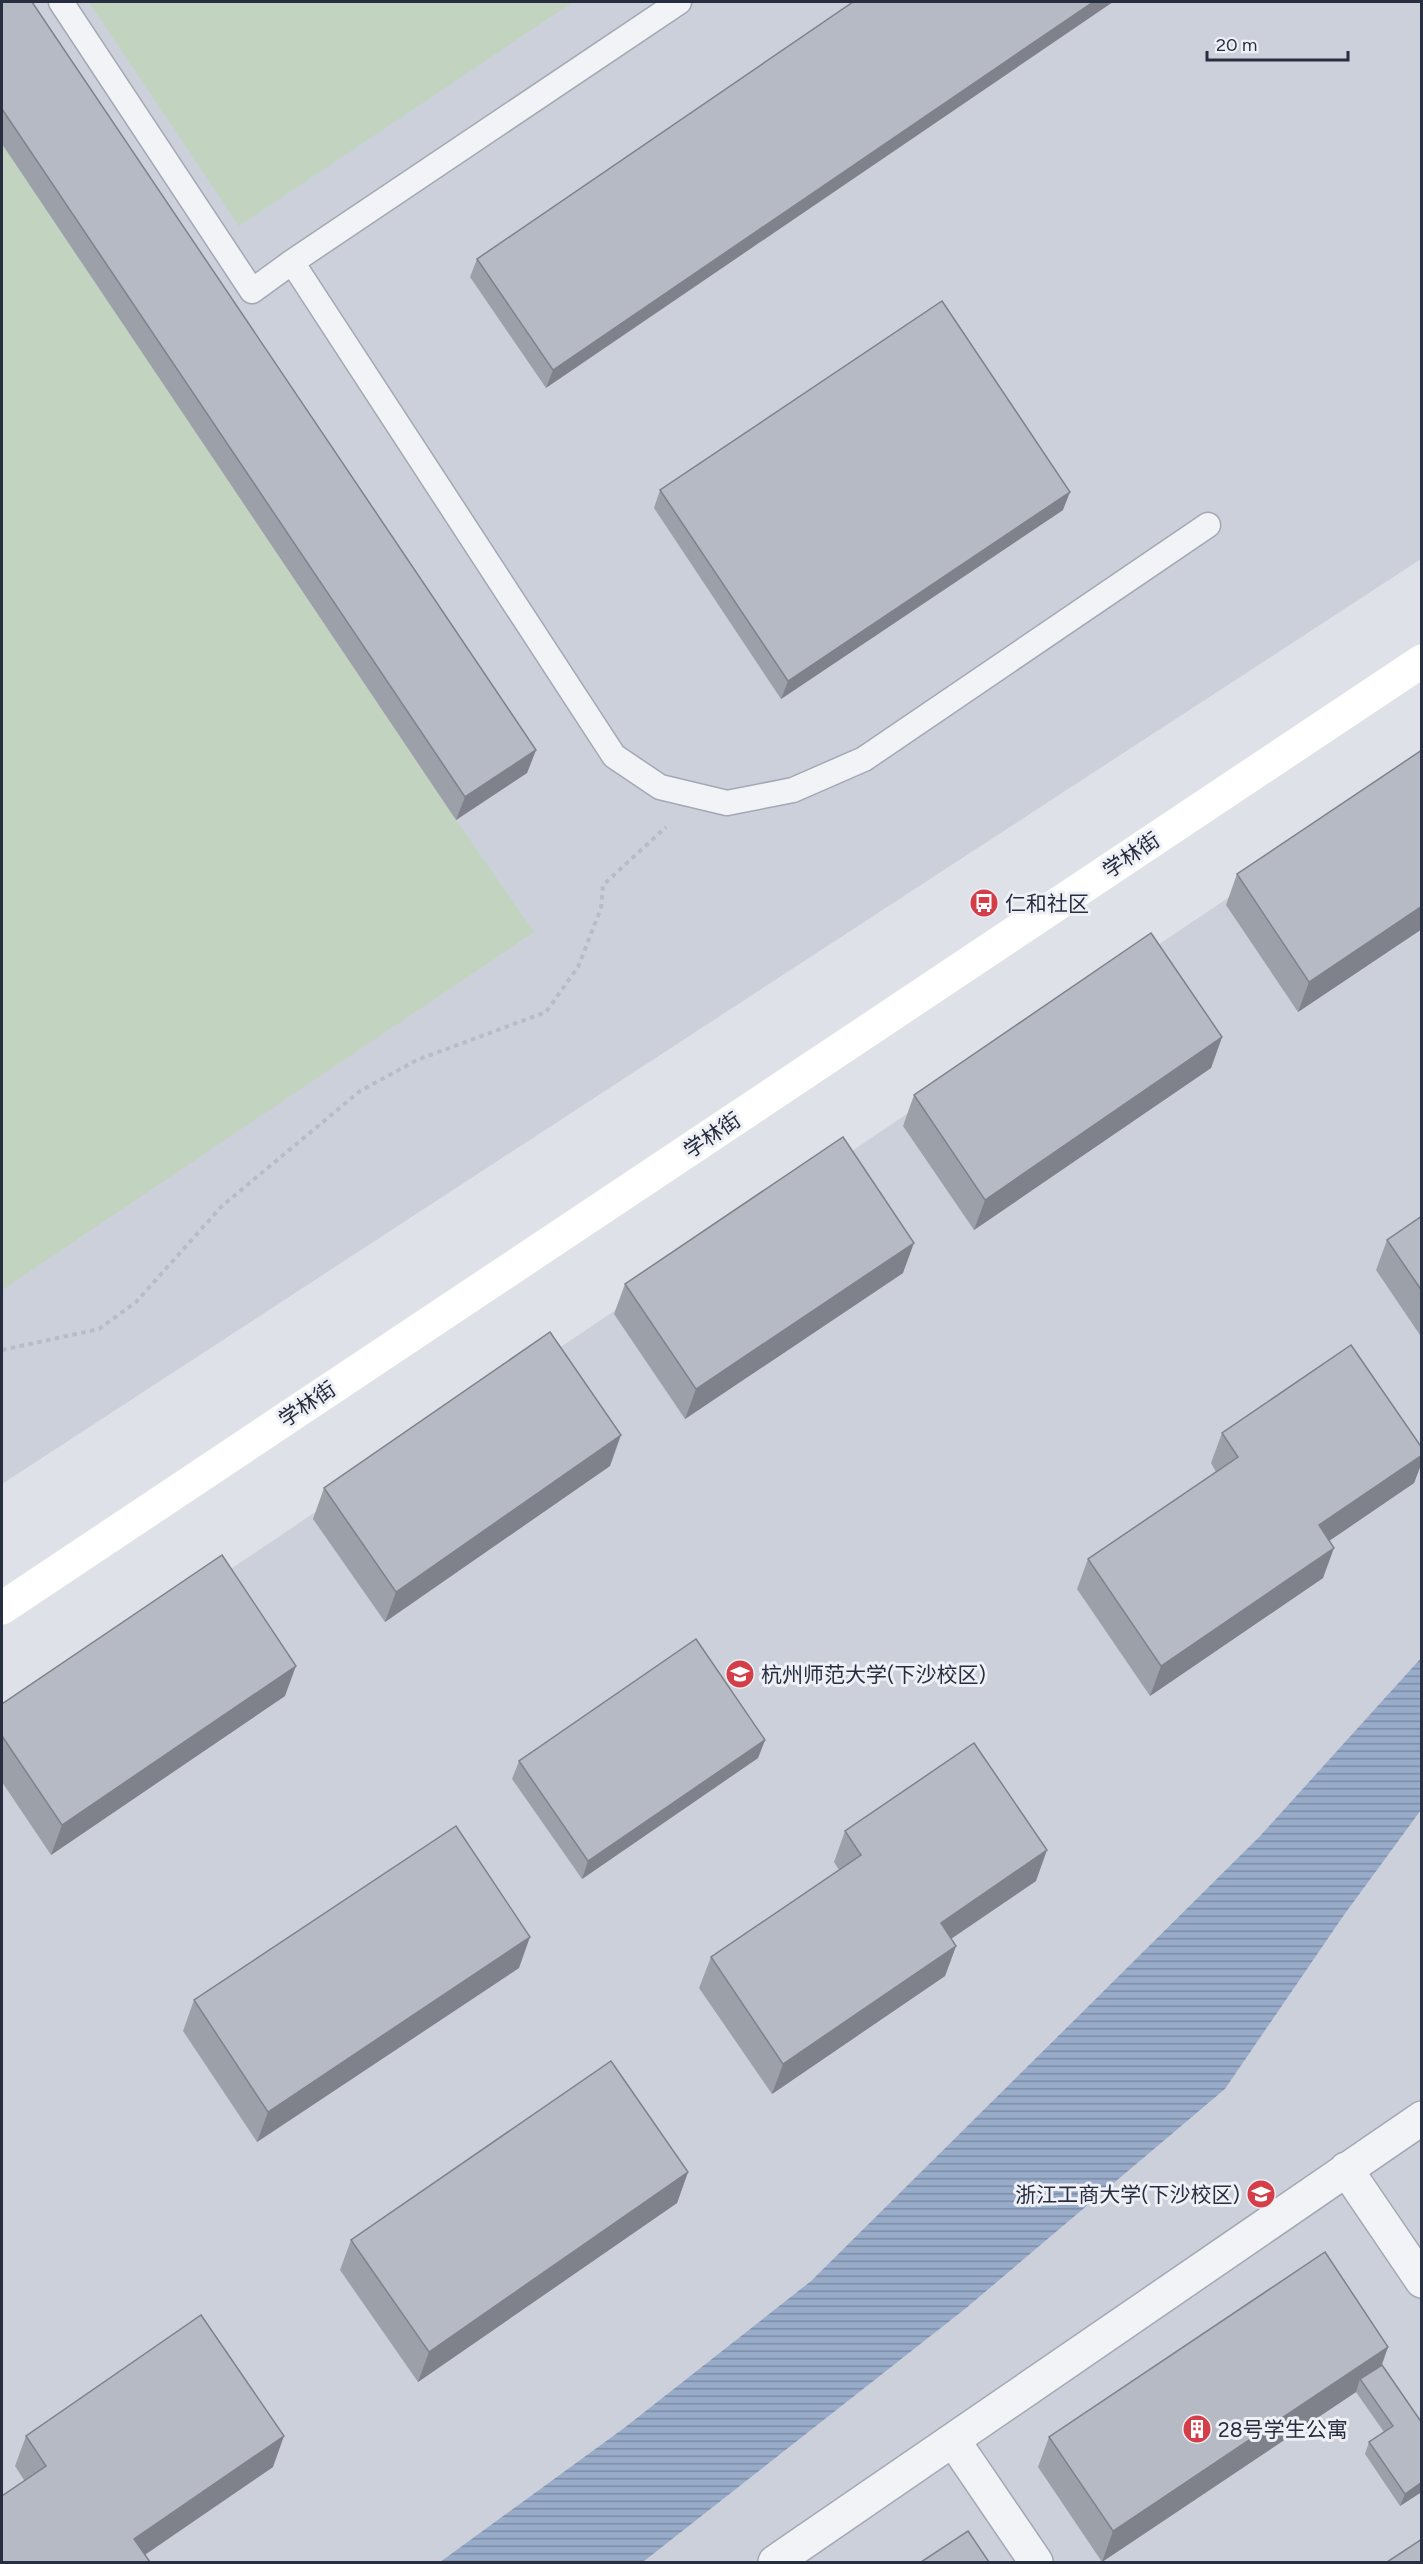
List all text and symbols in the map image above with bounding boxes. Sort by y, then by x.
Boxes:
scale bar [1207,24,1348,62]
text: 20 m [1216,34,1257,56]
street label: 学林街 [1098,827,1164,883]
bus stop icon: 仁和社区 [968,887,1000,919]
place label: 仁和社区 [1005,891,1089,916]
street label: 学林街 [679,1107,745,1163]
street label: 学林街 [274,1376,340,1432]
school or university icon: 杭州师范大学(下沙校区) [724,1658,756,1690]
place label: 杭州师范大学(下沙校区) [761,1662,986,1687]
school or university icon: 浙江工商大学(下沙校区) [1245,2178,1277,2210]
place label: 浙江工商大学(下沙校区) [1015,2182,1240,2207]
building icon: 28号学生公寓 [1181,2413,1213,2445]
place label: 28号学生公寓 [1218,2417,1348,2442]

